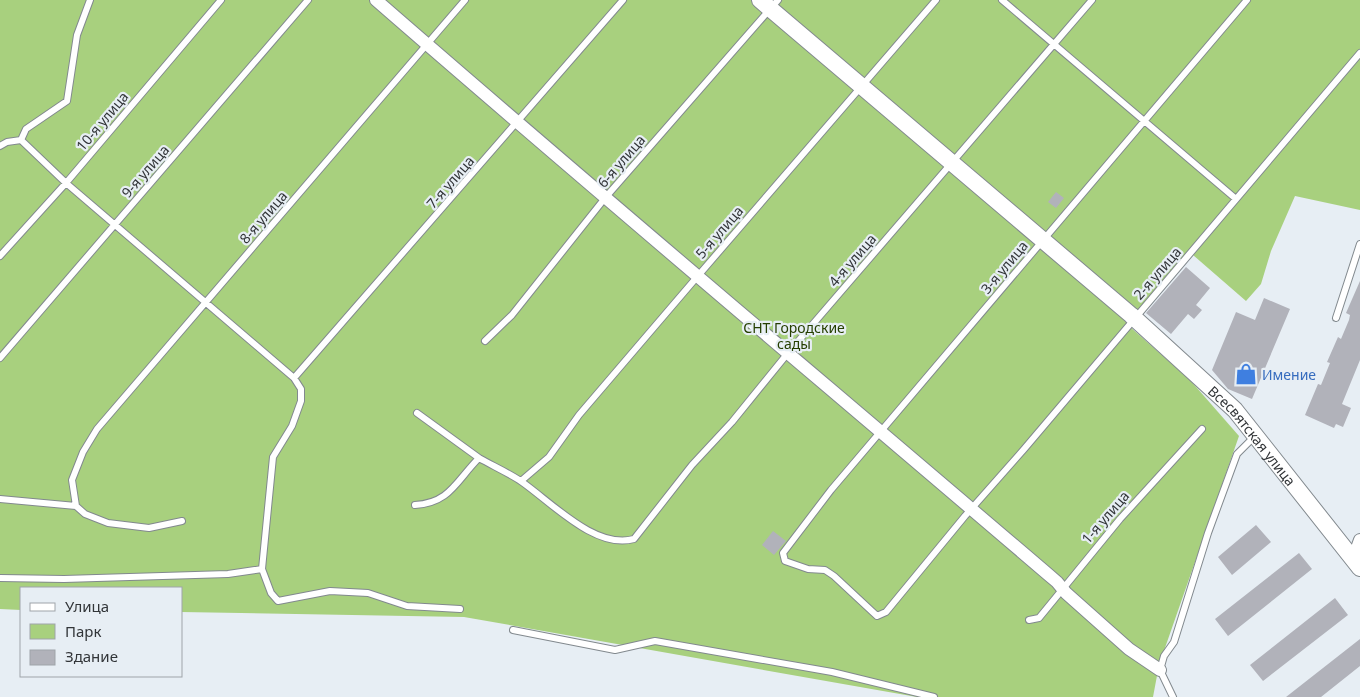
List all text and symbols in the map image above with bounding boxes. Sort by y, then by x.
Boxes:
street label: 10-я улица [72,87,132,155]
street label: 6-я улица [593,131,649,191]
street label: 9-я улица [117,141,173,201]
street label: 7-я улица [422,152,478,212]
street label: 8-я улица [235,187,291,247]
street label: 5-я улица [691,202,747,262]
street label: 4-я улица [824,230,880,290]
street label: 3-я улица [976,236,1032,298]
street label: 2-я улица [1129,243,1185,303]
park label: СНТ Городские сады [743,318,845,353]
shop icon: Имение [1233,361,1259,387]
place label: Имение [1262,365,1316,384]
street label: Всесвятская улица [1204,381,1300,489]
street label: 1-я улица [1077,487,1133,547]
legend [20,587,182,677]
text: Улица [65,596,109,616]
text: Парк [65,621,101,641]
text: Здание [65,646,118,666]

